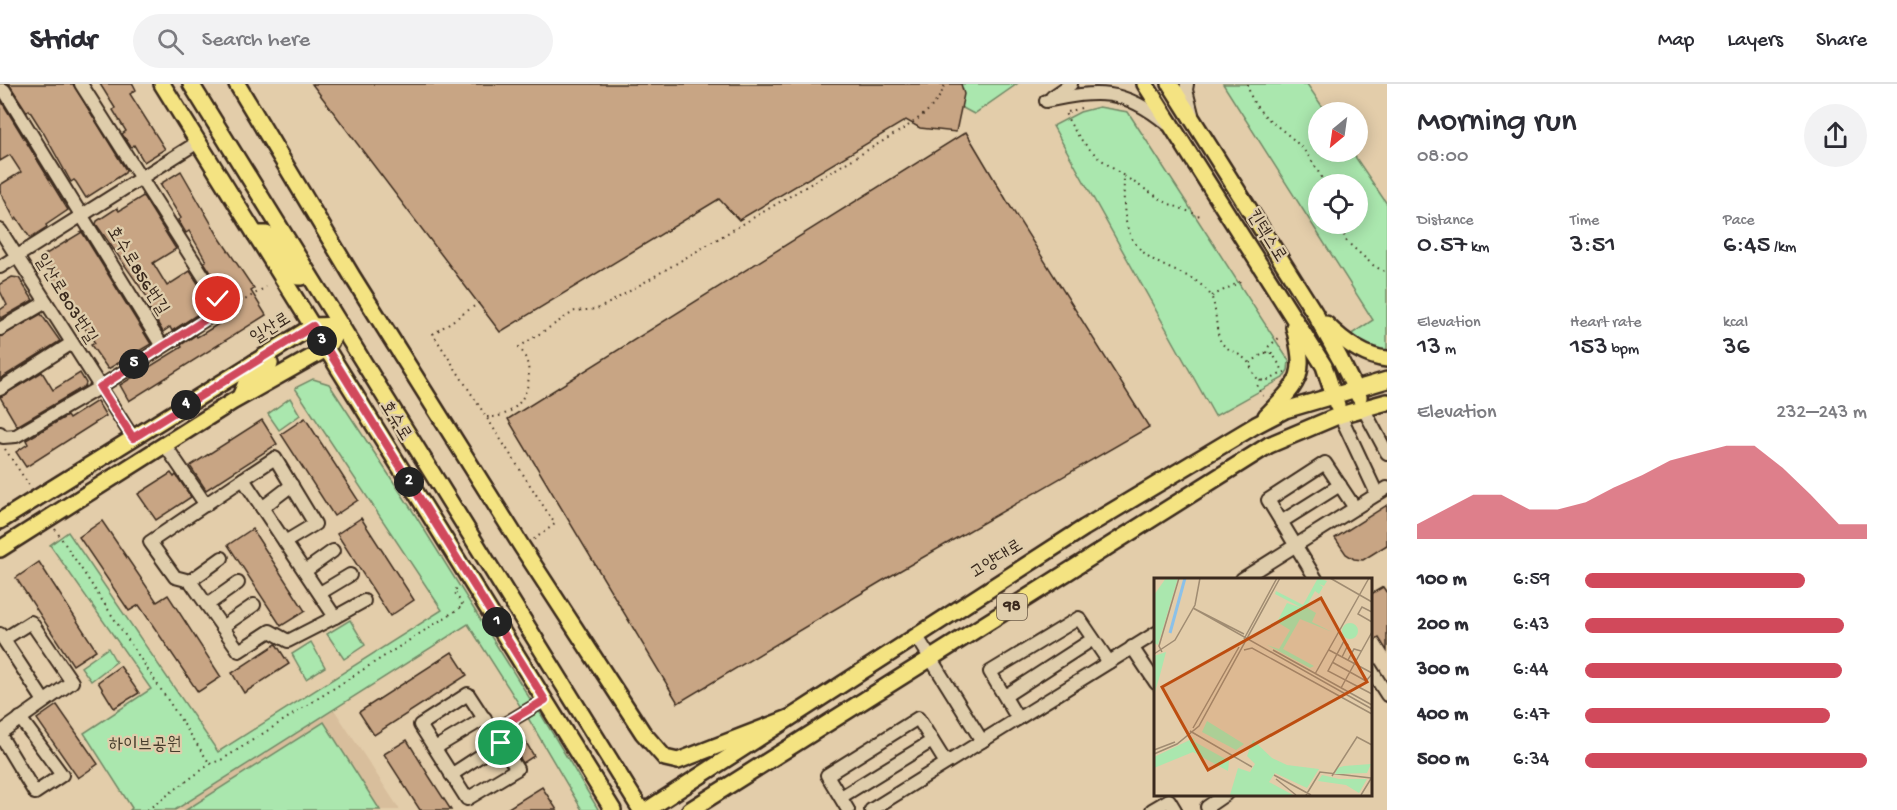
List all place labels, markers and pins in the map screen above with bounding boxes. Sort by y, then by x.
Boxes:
pin [192,273,243,324]
pin: 3 [307,326,337,356]
pin: 5 [119,349,149,379]
pin: 4 [171,390,201,420]
pin: 2 [394,467,424,497]
pin: 1 [482,607,512,637]
pin [475,717,526,768]

